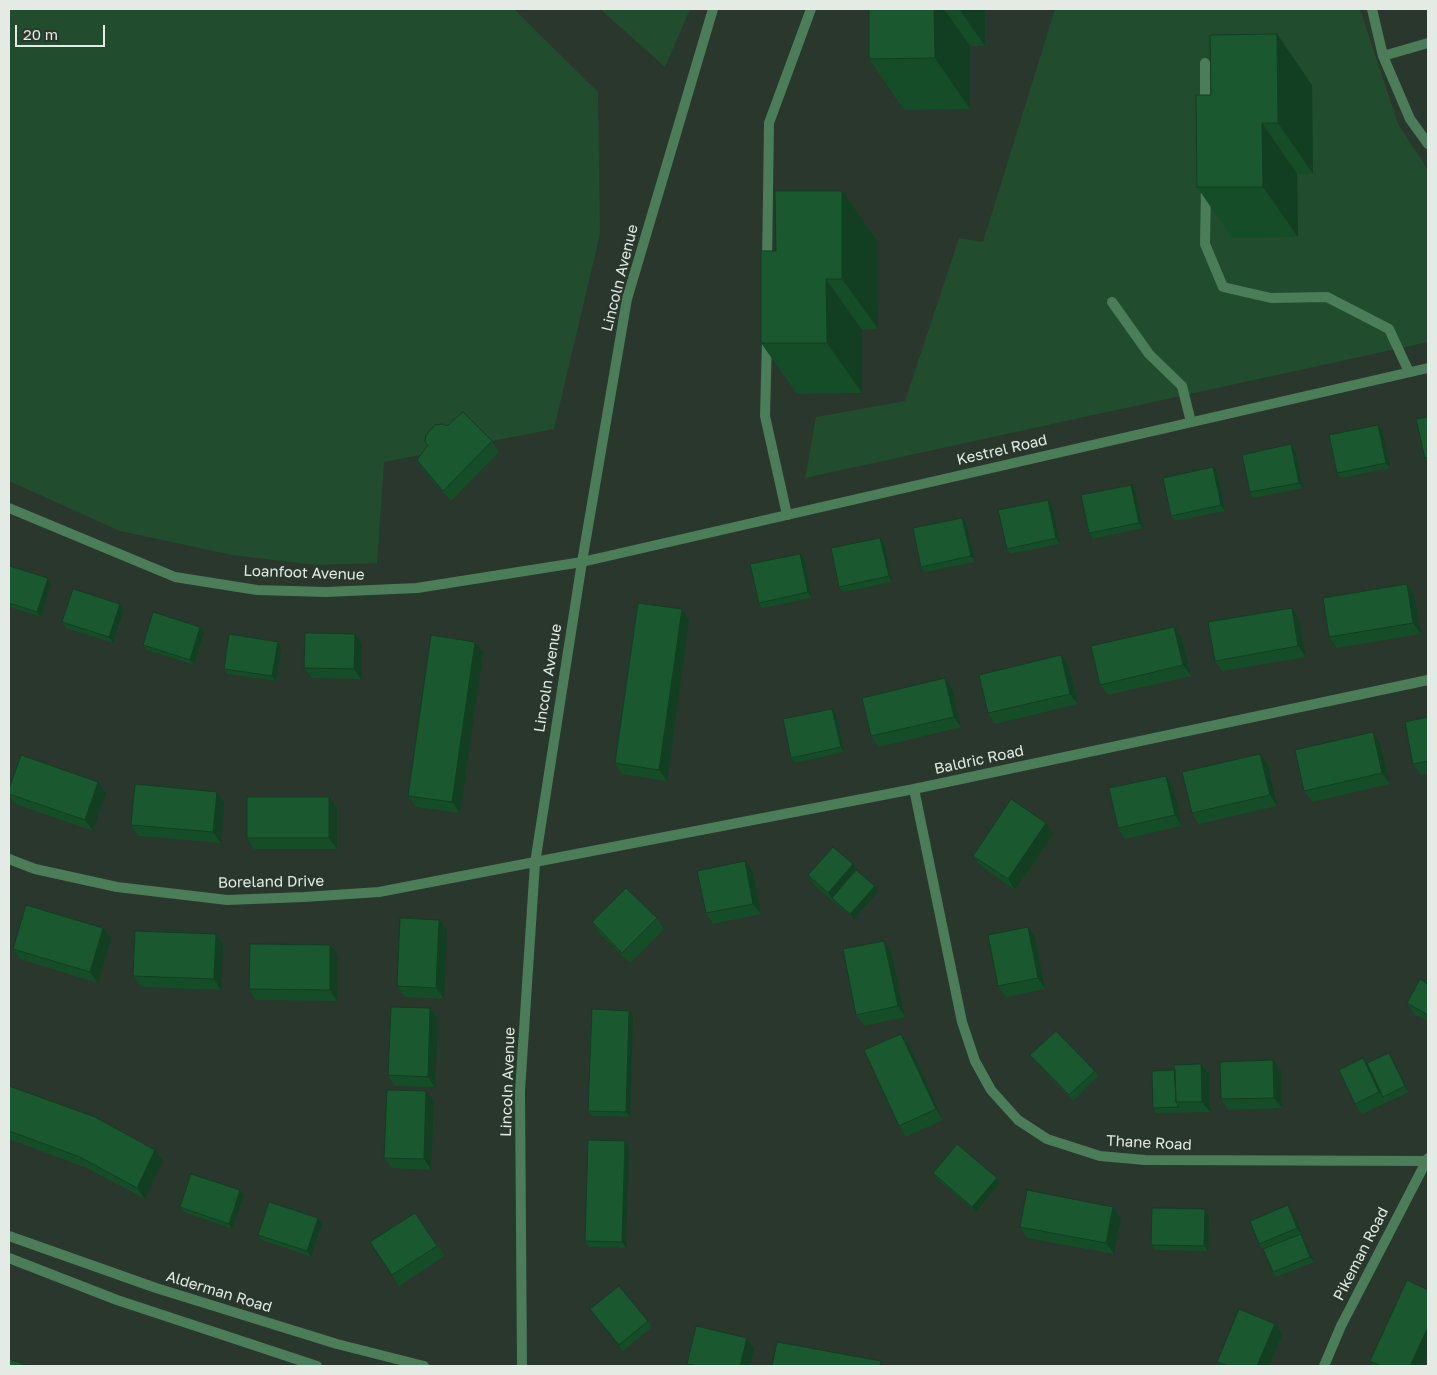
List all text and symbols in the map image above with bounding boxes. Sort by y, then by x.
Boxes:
scale bar [18,15,108,47]
text: 20 m [23,25,58,43]
street label: Lincoln Avenue [598,223,642,333]
street label: Kestrel Road [955,431,1049,469]
street label: Loanfoot Avenue [243,562,365,584]
street label: Lincoln Avenue [531,622,565,734]
street label: Baldric Road [933,742,1025,778]
street label: Boreland Drive [218,872,324,892]
street label: Lincoln Avenue [497,1027,519,1137]
street label: Thane Road [1106,1132,1192,1154]
street label: Pikeman Road [1330,1204,1392,1304]
street label: Alderman Road [164,1267,274,1317]

